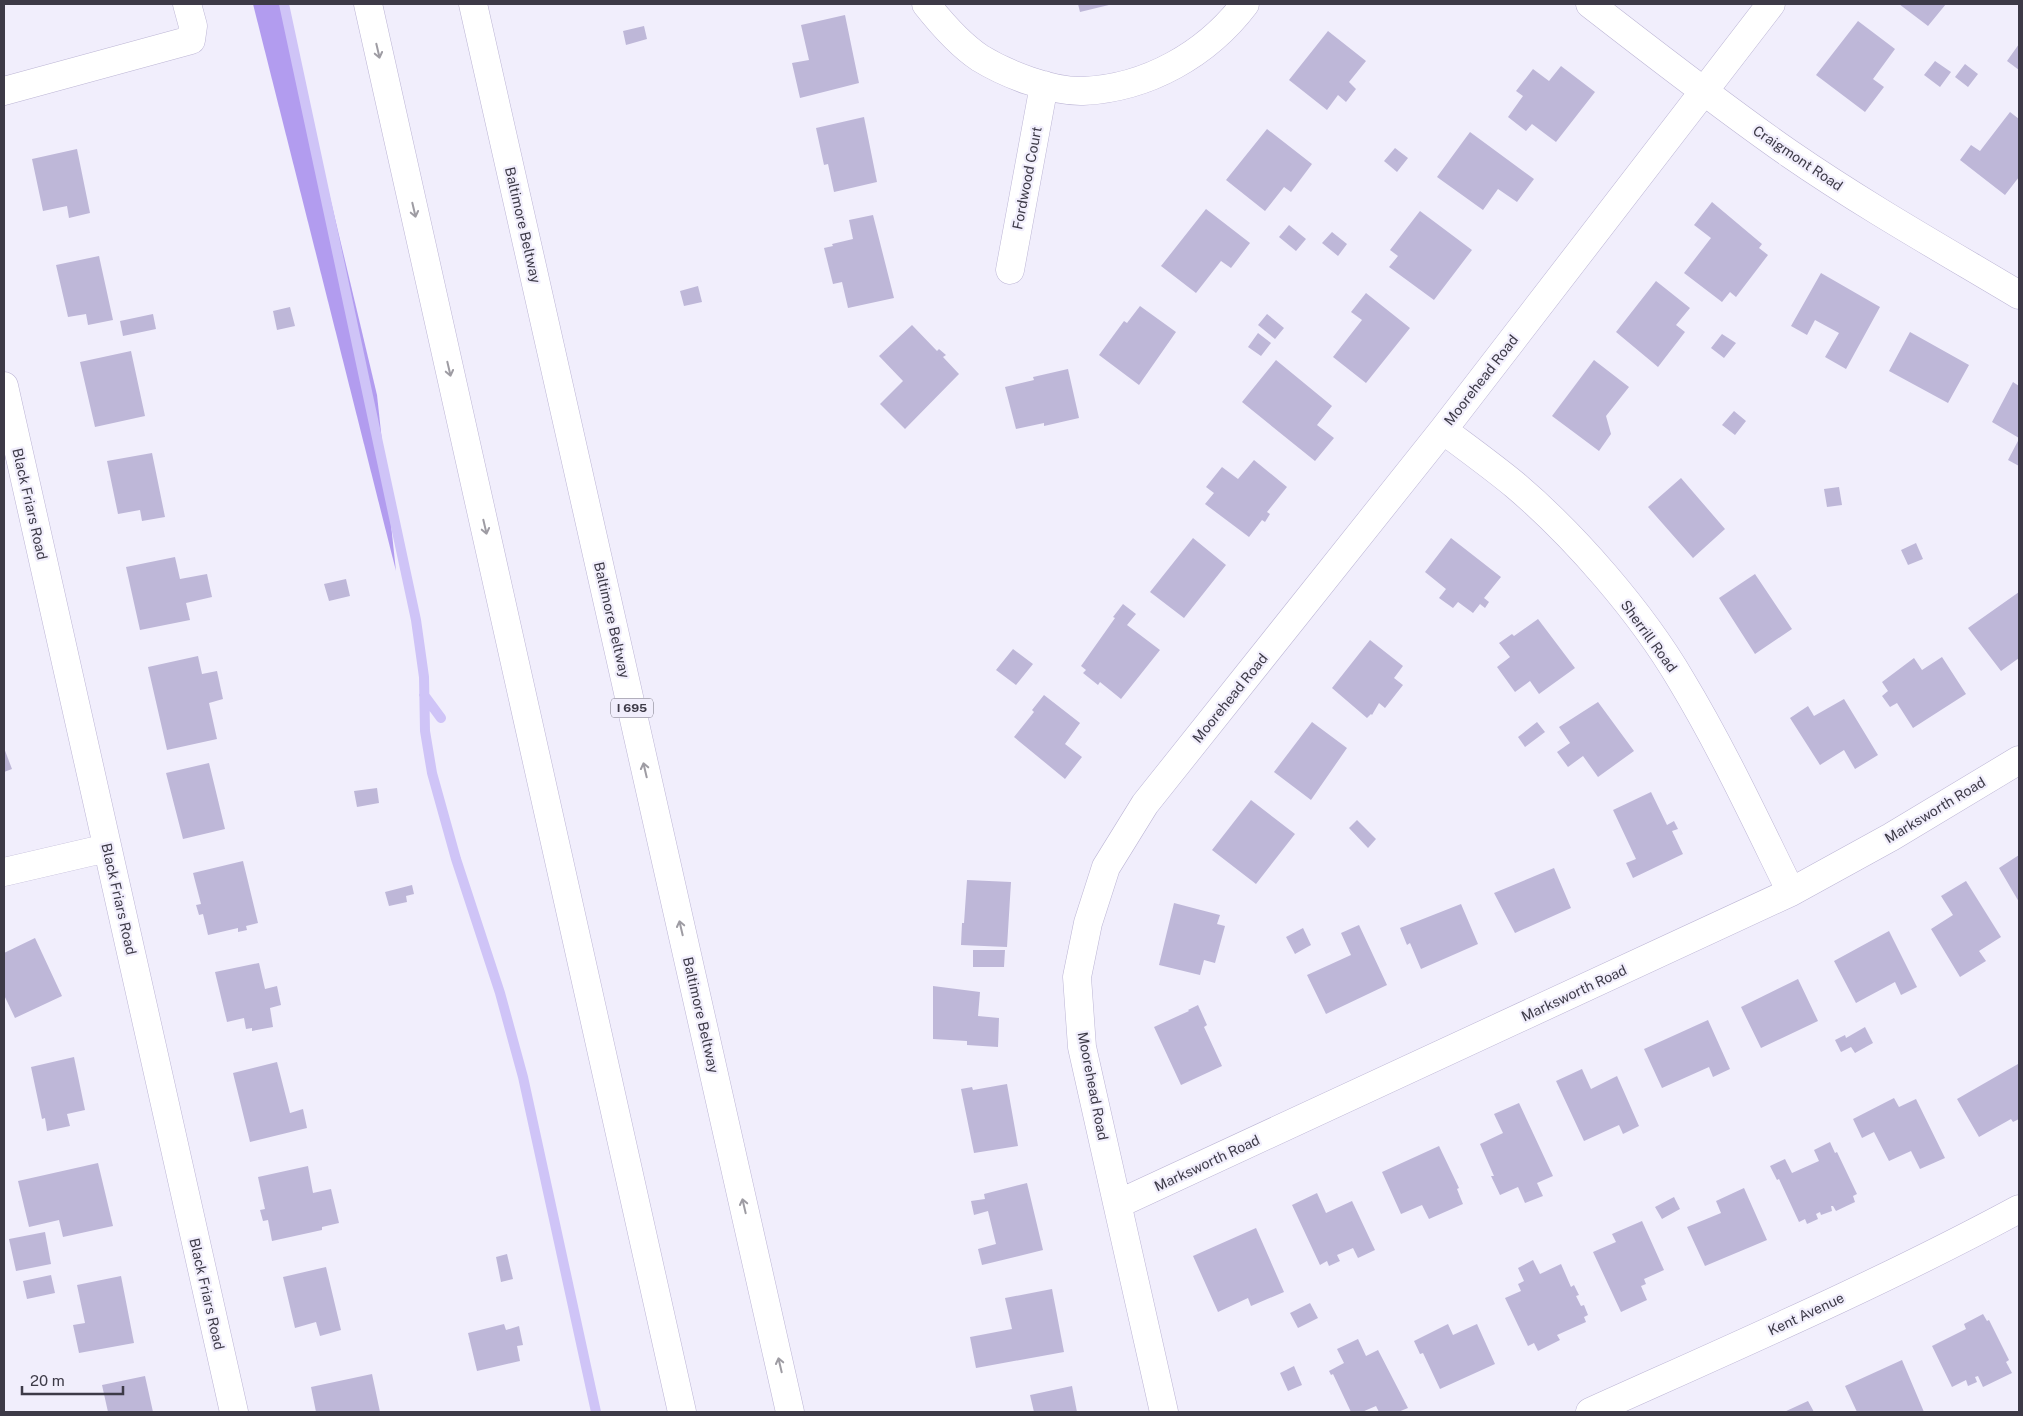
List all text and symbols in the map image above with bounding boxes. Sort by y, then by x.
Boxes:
one-way arrow [374,43,383,59]
street label: Craigmont Road [1750,122,1846,194]
street label: Fordwood Court [1009,125,1045,231]
street label: Baltimore Beltway [502,165,544,285]
one-way arrow [410,201,419,217]
street label: Moorehead Road [1441,332,1521,428]
one-way arrow [445,360,454,376]
street label: Black Friars Road [9,447,51,561]
one-way arrow [481,519,490,535]
street label: Baltimore Beltway [591,560,633,680]
street label: Sherrill Road [1618,597,1680,675]
street label: Moorehead Road [1189,650,1271,746]
road number: I 695 [611,698,653,718]
one-way arrow [640,762,650,778]
street label: Marksworth Road [1882,774,1988,846]
street label: Black Friars Road [98,842,140,956]
one-way arrow [676,921,685,937]
street label: Baltimore Beltway [680,955,722,1075]
street label: Marksworth Road [1519,962,1629,1024]
street label: Moorehead Road [1075,1030,1111,1142]
street label: Marksworth Road [1152,1132,1262,1194]
one-way arrow [739,1199,748,1215]
street label: Black Friars Road [186,1237,228,1351]
street label: Kent Avenue [1766,1289,1847,1339]
one-way arrow [775,1357,784,1373]
scale bar [22,1364,124,1396]
text: 20 m [30,1372,65,1389]

